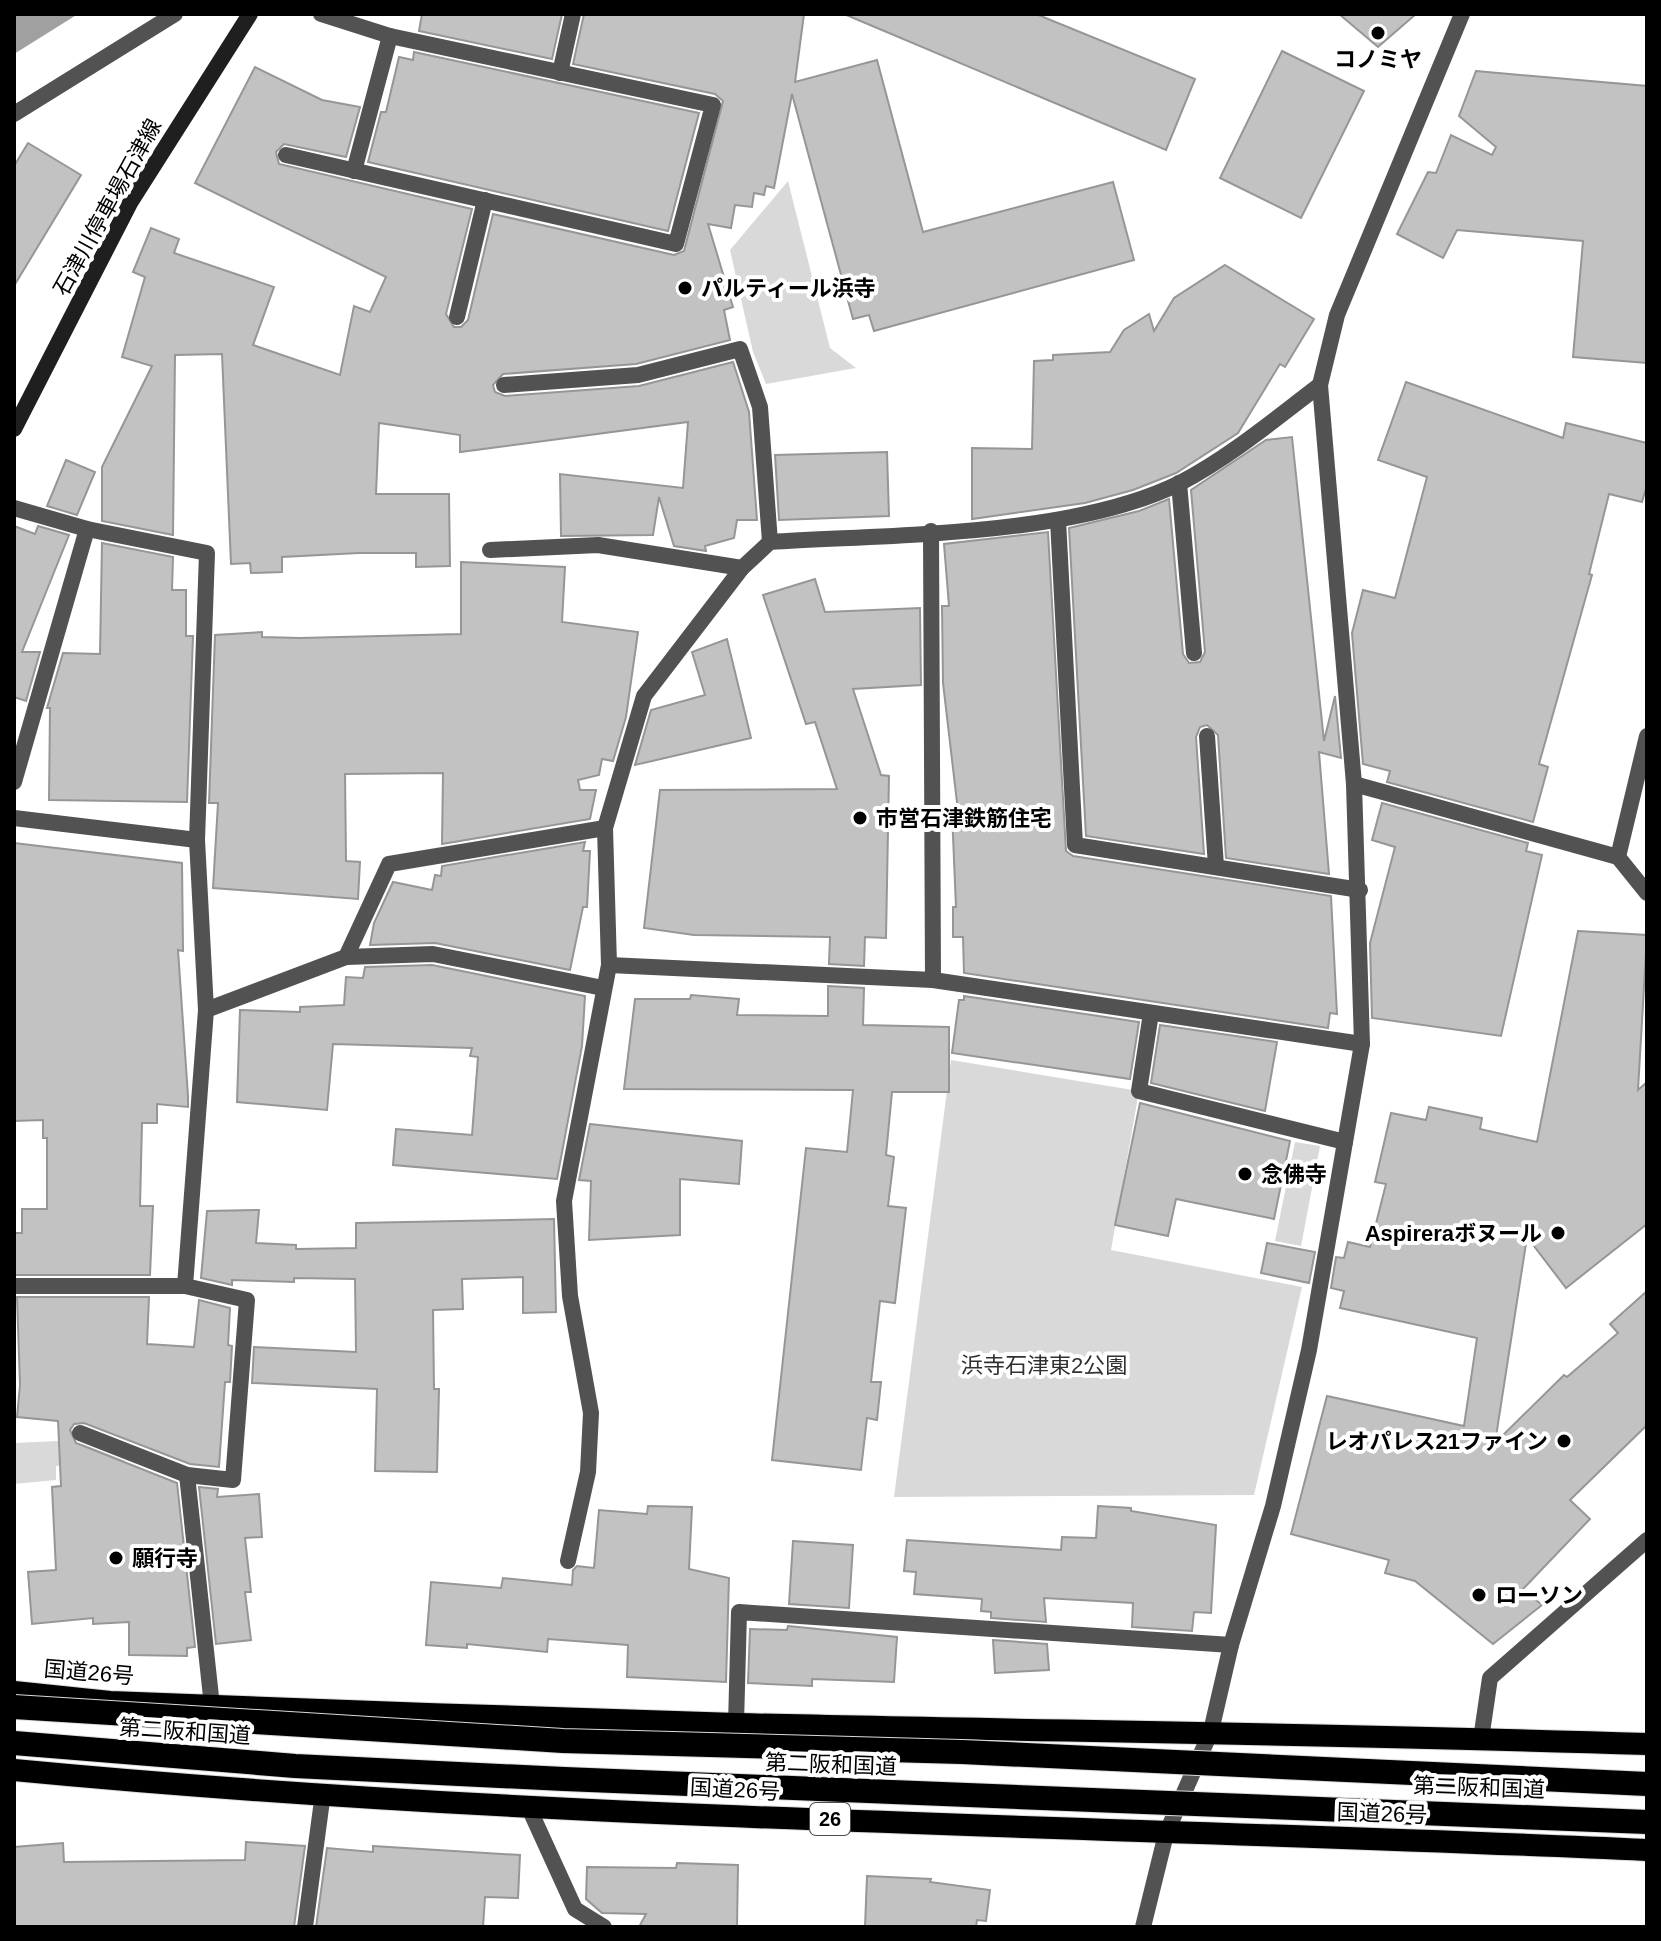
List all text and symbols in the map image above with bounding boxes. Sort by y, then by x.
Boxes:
marker: コノミヤ [1369,24,1387,42]
place label: コノミヤ [1334,47,1422,72]
street label: 石津川停車場石津線 [49,115,166,300]
place label: パルティール浜寺 [701,276,876,301]
marker: パルティール浜寺 [676,279,694,297]
place label: 市営石津鉄筋住宅 [876,806,1052,831]
marker: 市営石津鉄筋住宅 [851,809,869,827]
place label: 念佛寺 [1261,1162,1327,1187]
marker: 念佛寺 [1236,1165,1254,1183]
place label: Aspireraボヌール [1365,1221,1542,1246]
marker: Aspireraボヌール [1549,1224,1567,1242]
park label: 浜寺石津東2公園 [961,1353,1127,1378]
place label: レオパレス21ファイン [1326,1429,1548,1454]
marker: レオパレス21ファイン [1555,1432,1573,1450]
place label: 願行寺 [132,1546,198,1571]
marker: 願行寺 [107,1549,125,1567]
place label: ローソン [1495,1583,1583,1608]
marker: ローソン [1470,1586,1488,1604]
street label: 国道26号 [43,1656,135,1689]
street label: 第二阪和国道 [118,1714,252,1749]
street label: 第二阪和国道 [765,1750,897,1779]
street label: 第二阪和国道 [1413,1773,1545,1802]
street label: 国道26号 [689,1775,781,1804]
street label: 国道26号 [1336,1799,1428,1828]
road number: 26 [810,1803,850,1835]

